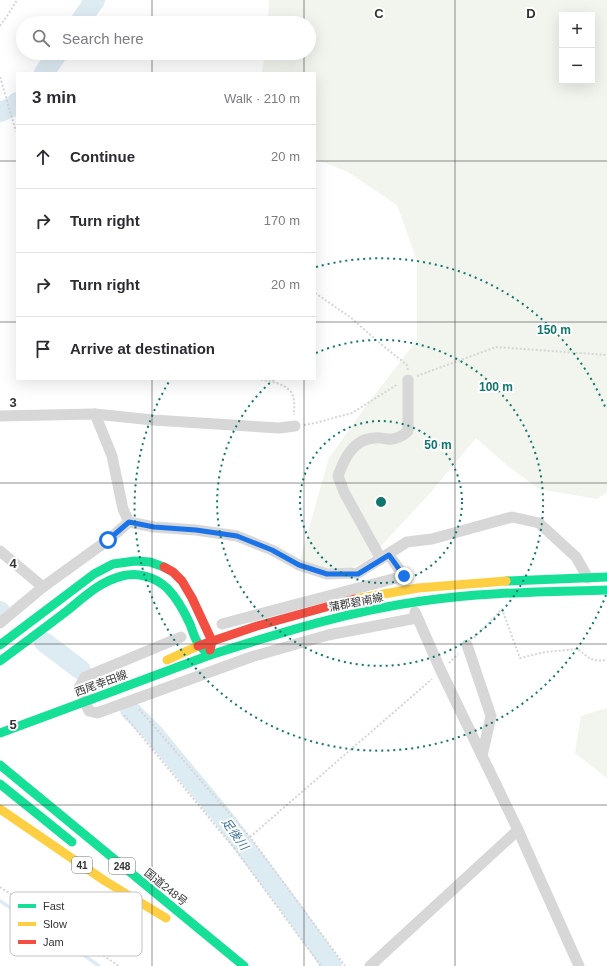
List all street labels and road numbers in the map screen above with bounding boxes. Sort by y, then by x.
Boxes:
street label: 蒲郡碧南線 [328,591,384,613]
street label: 西尾幸田線 [73,668,129,698]
road number: 41 [72,857,92,873]
road number: 248 [109,858,135,874]
street label: 国道248号 [142,866,190,908]

